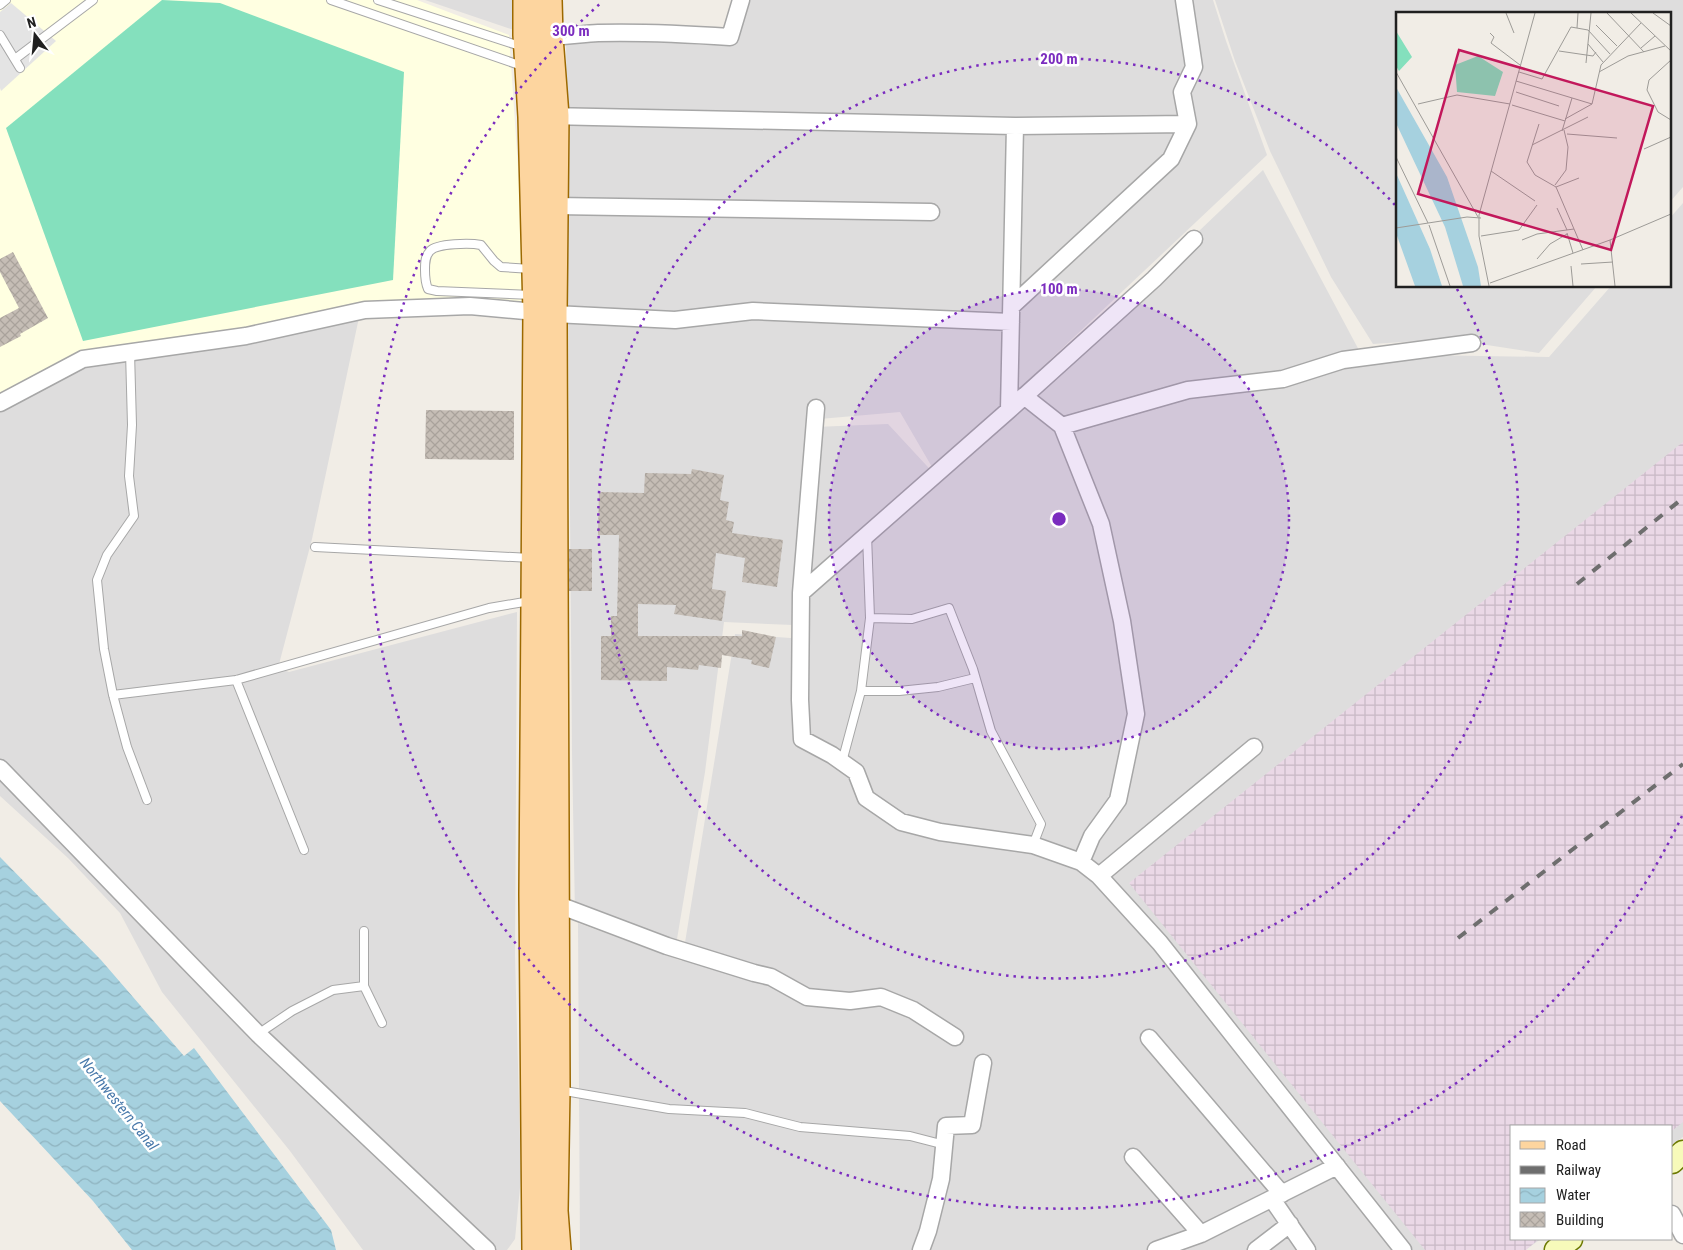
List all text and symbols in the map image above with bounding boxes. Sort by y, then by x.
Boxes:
north arrow [10,10,60,60]
inset map [1396,12,1670,288]
text: N [25,14,38,31]
text: 300 m [552,22,590,40]
text: 200 m [1040,50,1078,68]
text: 100 m [1040,280,1078,298]
centre of rings [1050,510,1068,528]
water label: Northwestern Canal [76,1054,162,1154]
legend [1510,1125,1673,1240]
text: Road [1556,1136,1586,1154]
text: Railway [1556,1161,1601,1179]
text: Water [1556,1186,1591,1204]
text: Building [1556,1211,1604,1229]

